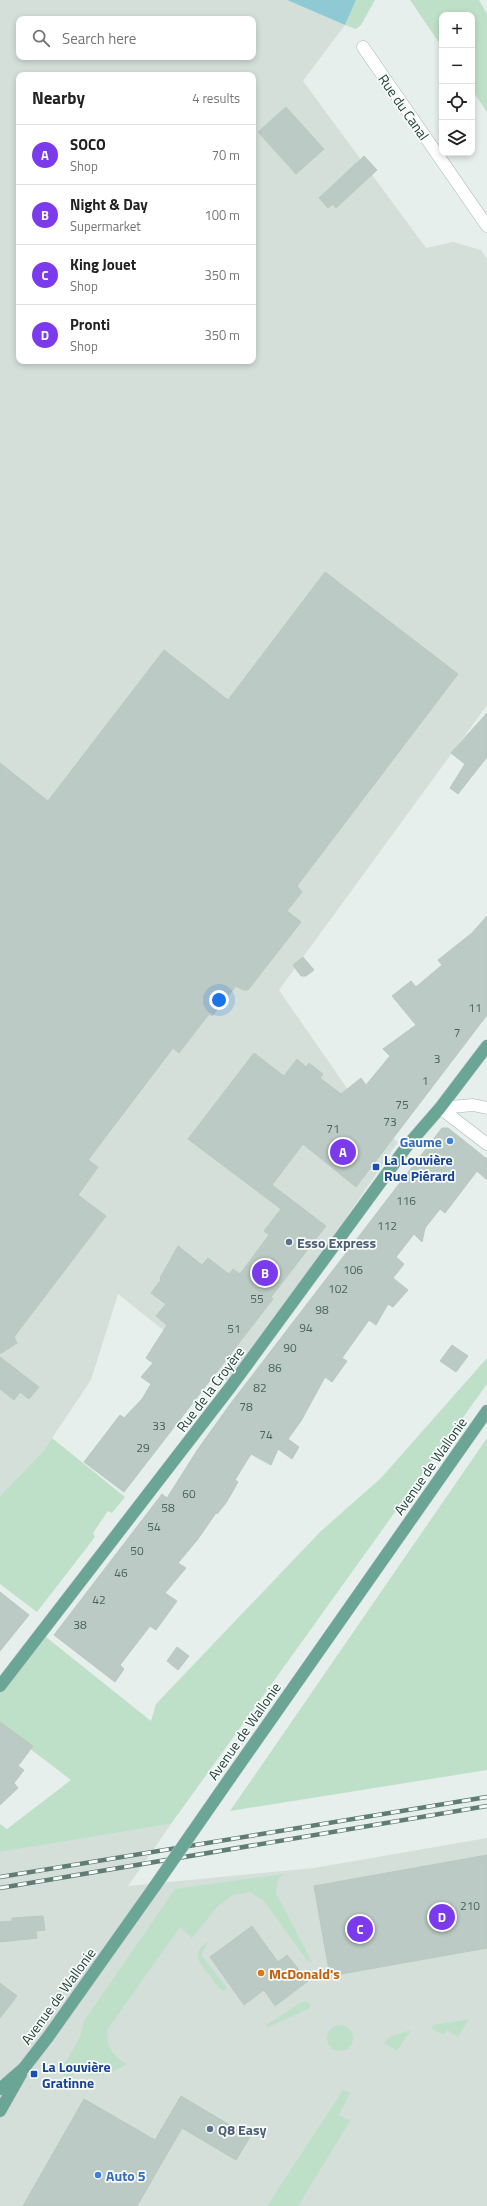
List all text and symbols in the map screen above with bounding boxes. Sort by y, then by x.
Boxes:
map controls [439,12,475,156]
button: + [439,12,475,48]
search box [16,16,256,60]
icon: search [30,27,52,49]
text: Search here [62,27,136,50]
button: − [439,48,475,84]
street label: Rue du Canal [373,70,435,144]
button: locate [439,84,475,120]
text: Nearby [32,85,85,111]
text: 4 results [192,88,240,108]
button: layers [439,120,475,156]
text: SOCO [70,133,106,156]
text: A [41,145,49,165]
text: 70 m [212,145,240,165]
text: Shop [70,156,98,176]
text: Night & Day [70,193,148,216]
text: B [41,205,49,225]
text: 100 m [204,205,240,225]
text: Supermarket [70,216,141,236]
text: King Jouet [70,253,136,276]
text: C [41,265,49,285]
text: 350 m [204,265,240,285]
text: Shop [70,276,98,296]
text: Pronti [70,313,110,336]
text: D [41,325,49,345]
text: 350 m [204,325,240,345]
text: Shop [70,336,98,356]
your location [209,990,229,1010]
house number: 11 [468,998,482,1017]
house number: 7 [454,1023,460,1042]
house number: 3 [434,1049,440,1068]
house number: 1 [422,1071,428,1090]
house number: 75 [395,1095,409,1114]
house number: 73 [383,1112,397,1131]
house number: 71 [326,1119,340,1138]
place label: Gaume [400,1131,442,1152]
marker: Gaume [445,1136,455,1146]
pin: A [330,1137,356,1167]
place label: La Louvière Rue Piérard [384,1149,455,1186]
marker: La Louvière Rue Piérard [371,1162,381,1172]
house number: 116 [396,1191,416,1210]
house number: 112 [377,1216,397,1235]
place label: Esso Express [297,1232,376,1253]
marker: Esso Express [284,1237,294,1247]
pin: B [252,1258,278,1288]
house number: 106 [343,1260,363,1279]
house number: 102 [328,1279,348,1298]
house number: 55 [250,1289,264,1308]
house number: 98 [315,1300,329,1319]
house number: 94 [299,1318,313,1337]
house number: 51 [227,1319,241,1338]
house number: 90 [283,1338,297,1357]
street label: Rue de la Croyère [171,1342,249,1436]
house number: 86 [268,1358,282,1377]
house number: 82 [253,1378,267,1397]
house number: 78 [239,1397,253,1416]
street label: Avenue de Wallonie [388,1413,472,1519]
house number: 33 [152,1416,166,1435]
house number: 74 [259,1425,273,1444]
house number: 29 [136,1438,150,1457]
house number: 60 [182,1484,196,1503]
house number: 58 [161,1498,175,1517]
house number: 54 [147,1517,161,1536]
house number: 50 [130,1541,144,1560]
house number: 46 [114,1563,128,1582]
house number: 42 [92,1590,106,1609]
house number: 38 [73,1615,87,1634]
street label: Avenue de Wallonie [202,1678,286,1784]
house number: 210 [460,1896,480,1915]
pin: D [429,1902,455,1932]
pin: C [347,1914,373,1944]
street label: Avenue de Wallonie [16,1943,100,2049]
place label: McDonald's [269,1963,340,1984]
marker: McDonald's [256,1968,266,1978]
place label: La Louvière Gratinne [42,2056,111,2093]
marker: La Louvière Gratinne [29,2069,39,2079]
place label: Q8 Easy [218,2119,266,2140]
marker: Q8 Easy [205,2124,215,2134]
place label: Auto 5 [106,2165,146,2186]
marker: Auto 5 [93,2170,103,2180]

